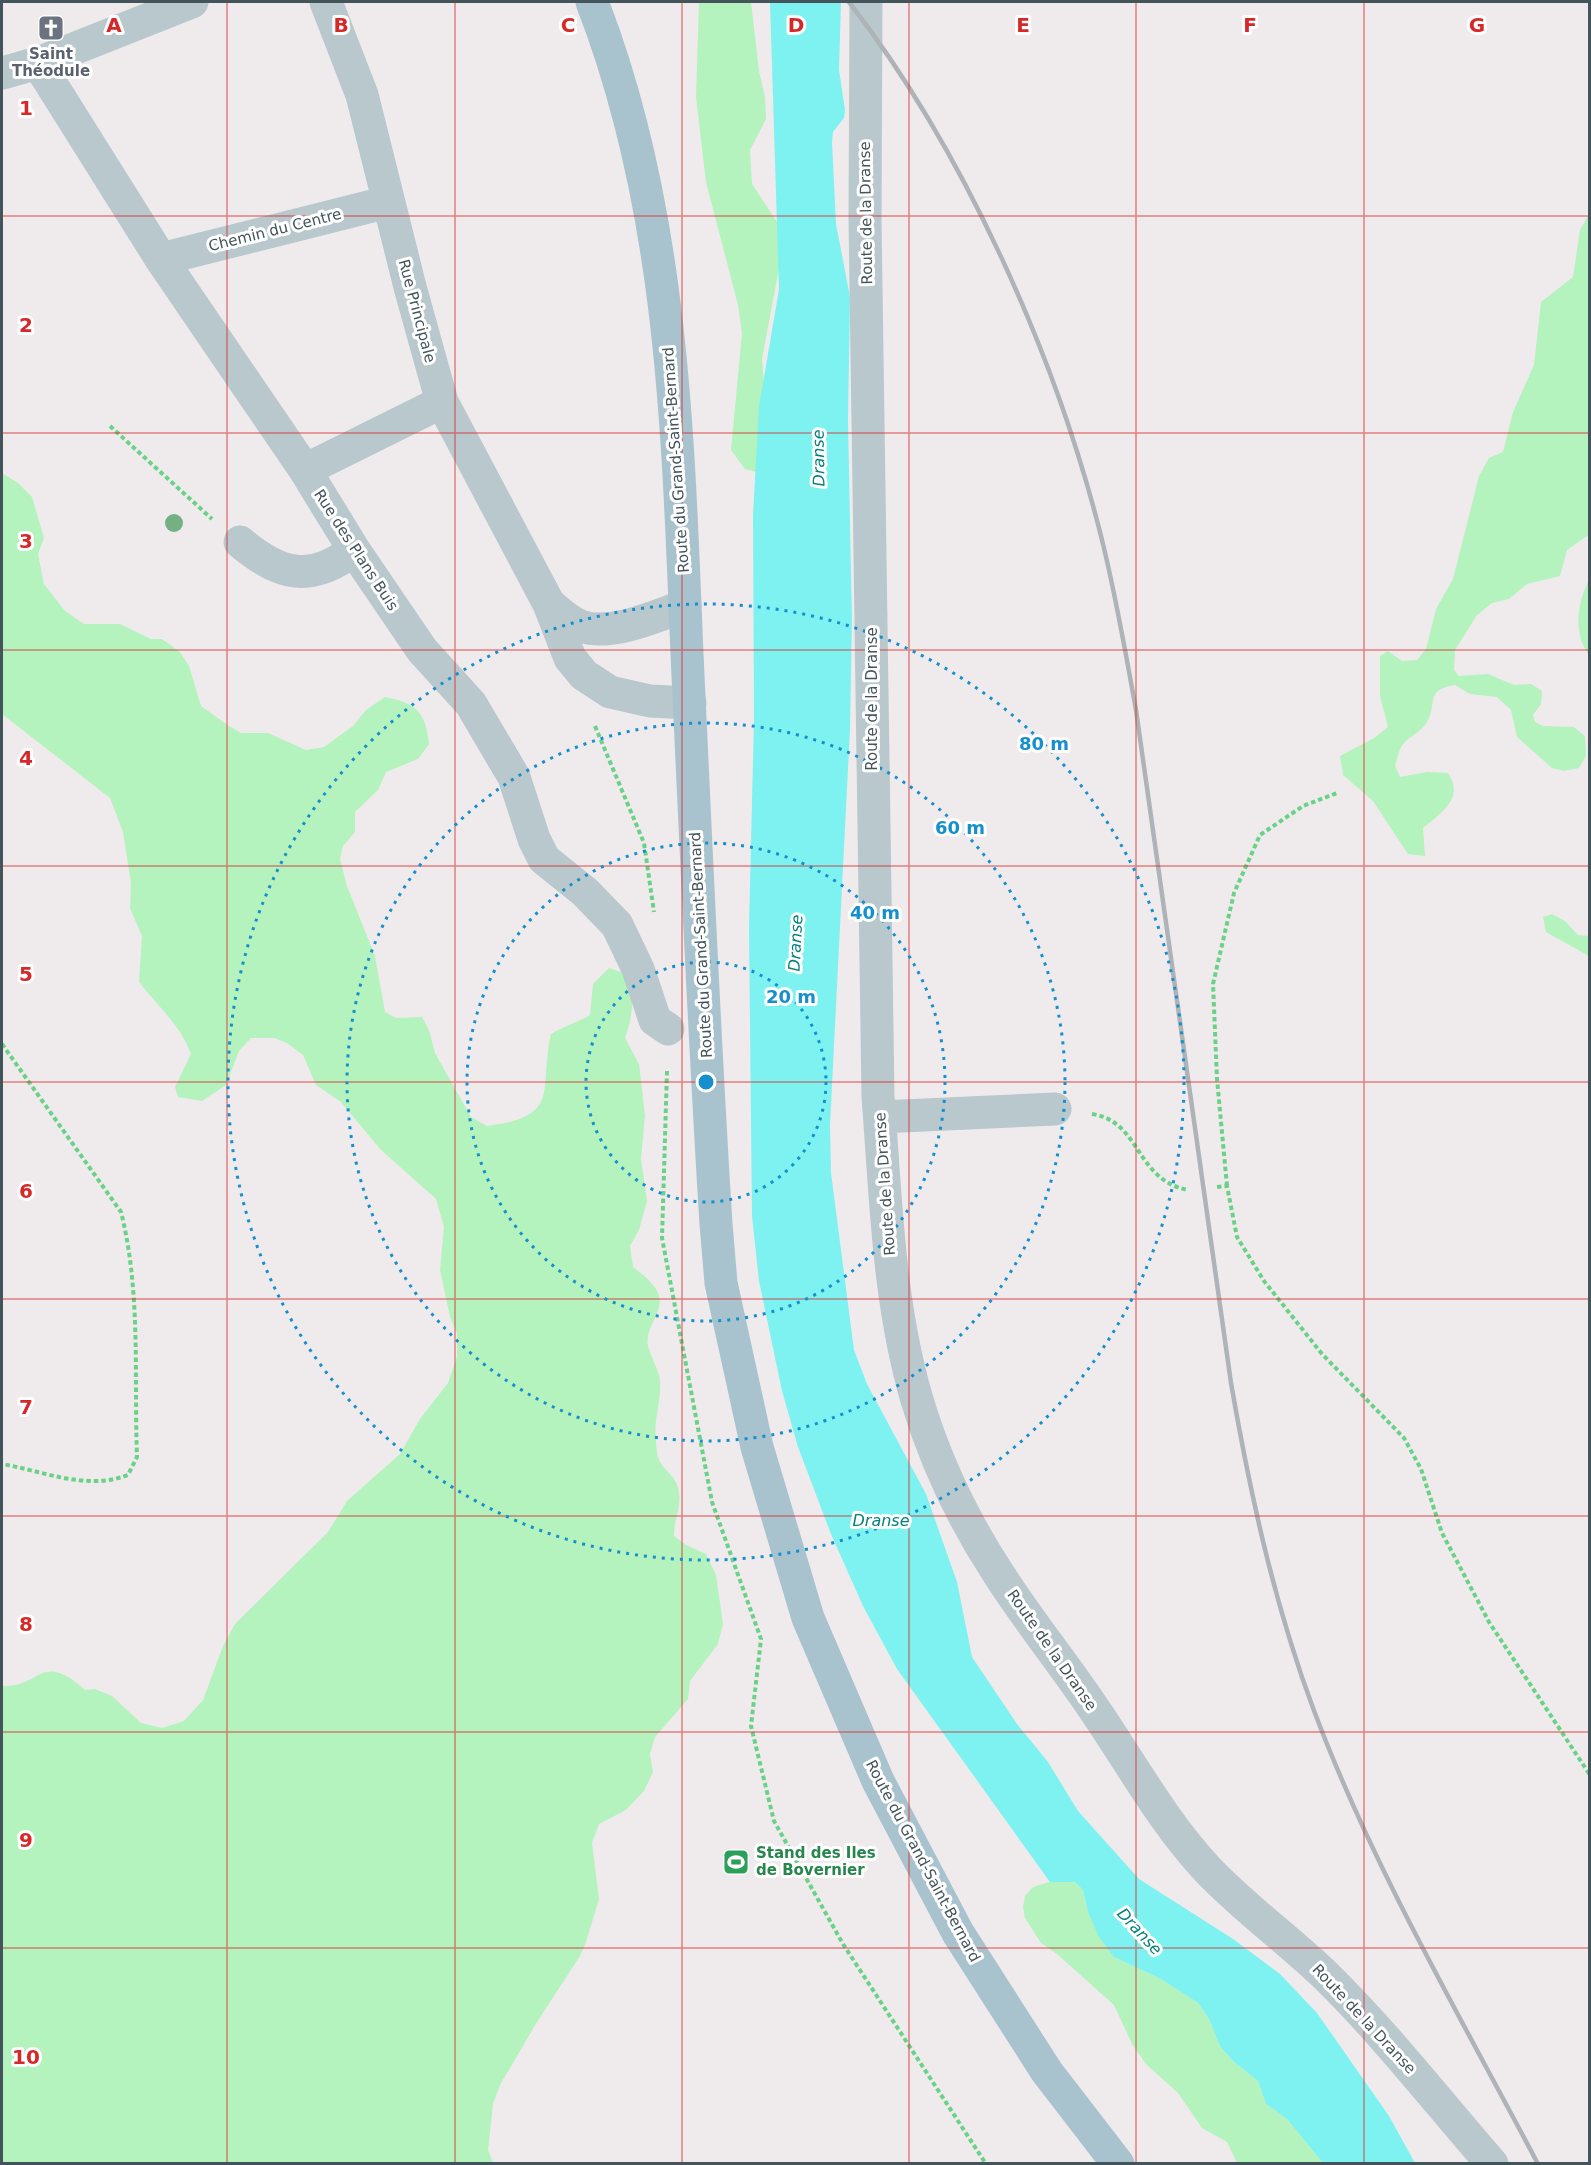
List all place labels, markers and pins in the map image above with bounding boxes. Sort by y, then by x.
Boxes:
church icon: Saint Théodule [36,13,66,43]
place label: Saint Théodule [12,45,90,80]
centre of rings [696,1072,716,1092]
place label: Stand des Iles de Bovernier [756,1844,876,1879]
sports icon: Stand des Iles de Bovernier [721,1847,751,1877]

